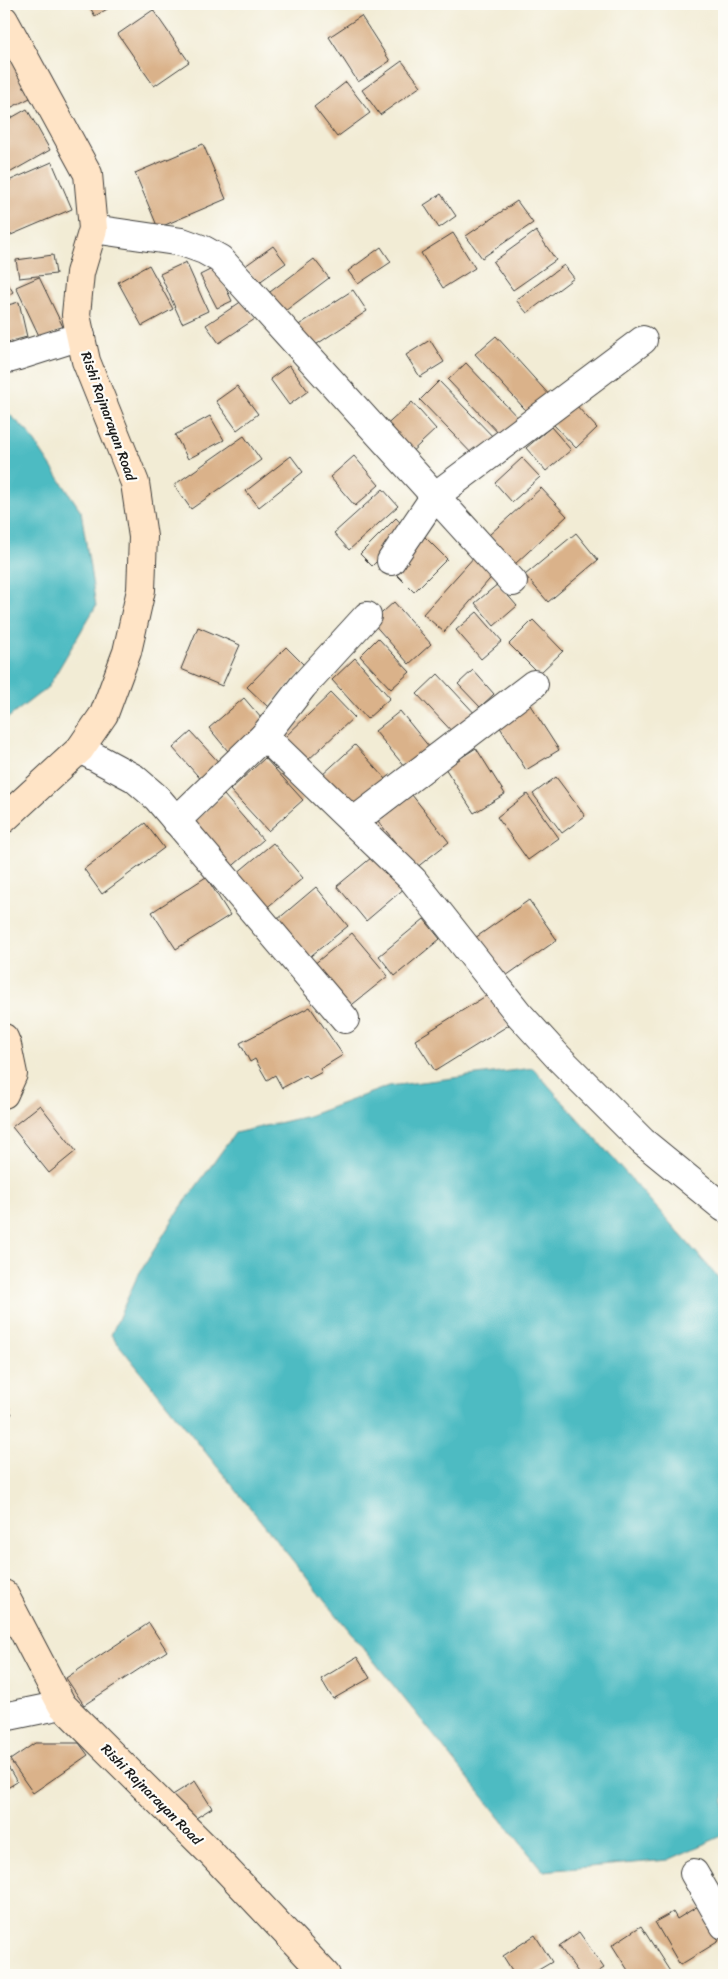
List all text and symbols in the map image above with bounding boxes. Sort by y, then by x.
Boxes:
street label: Rishi Rajnarayan Road [74,348,144,486]
street label: Rishi Rajnarayan Road [95,1737,210,1852]

